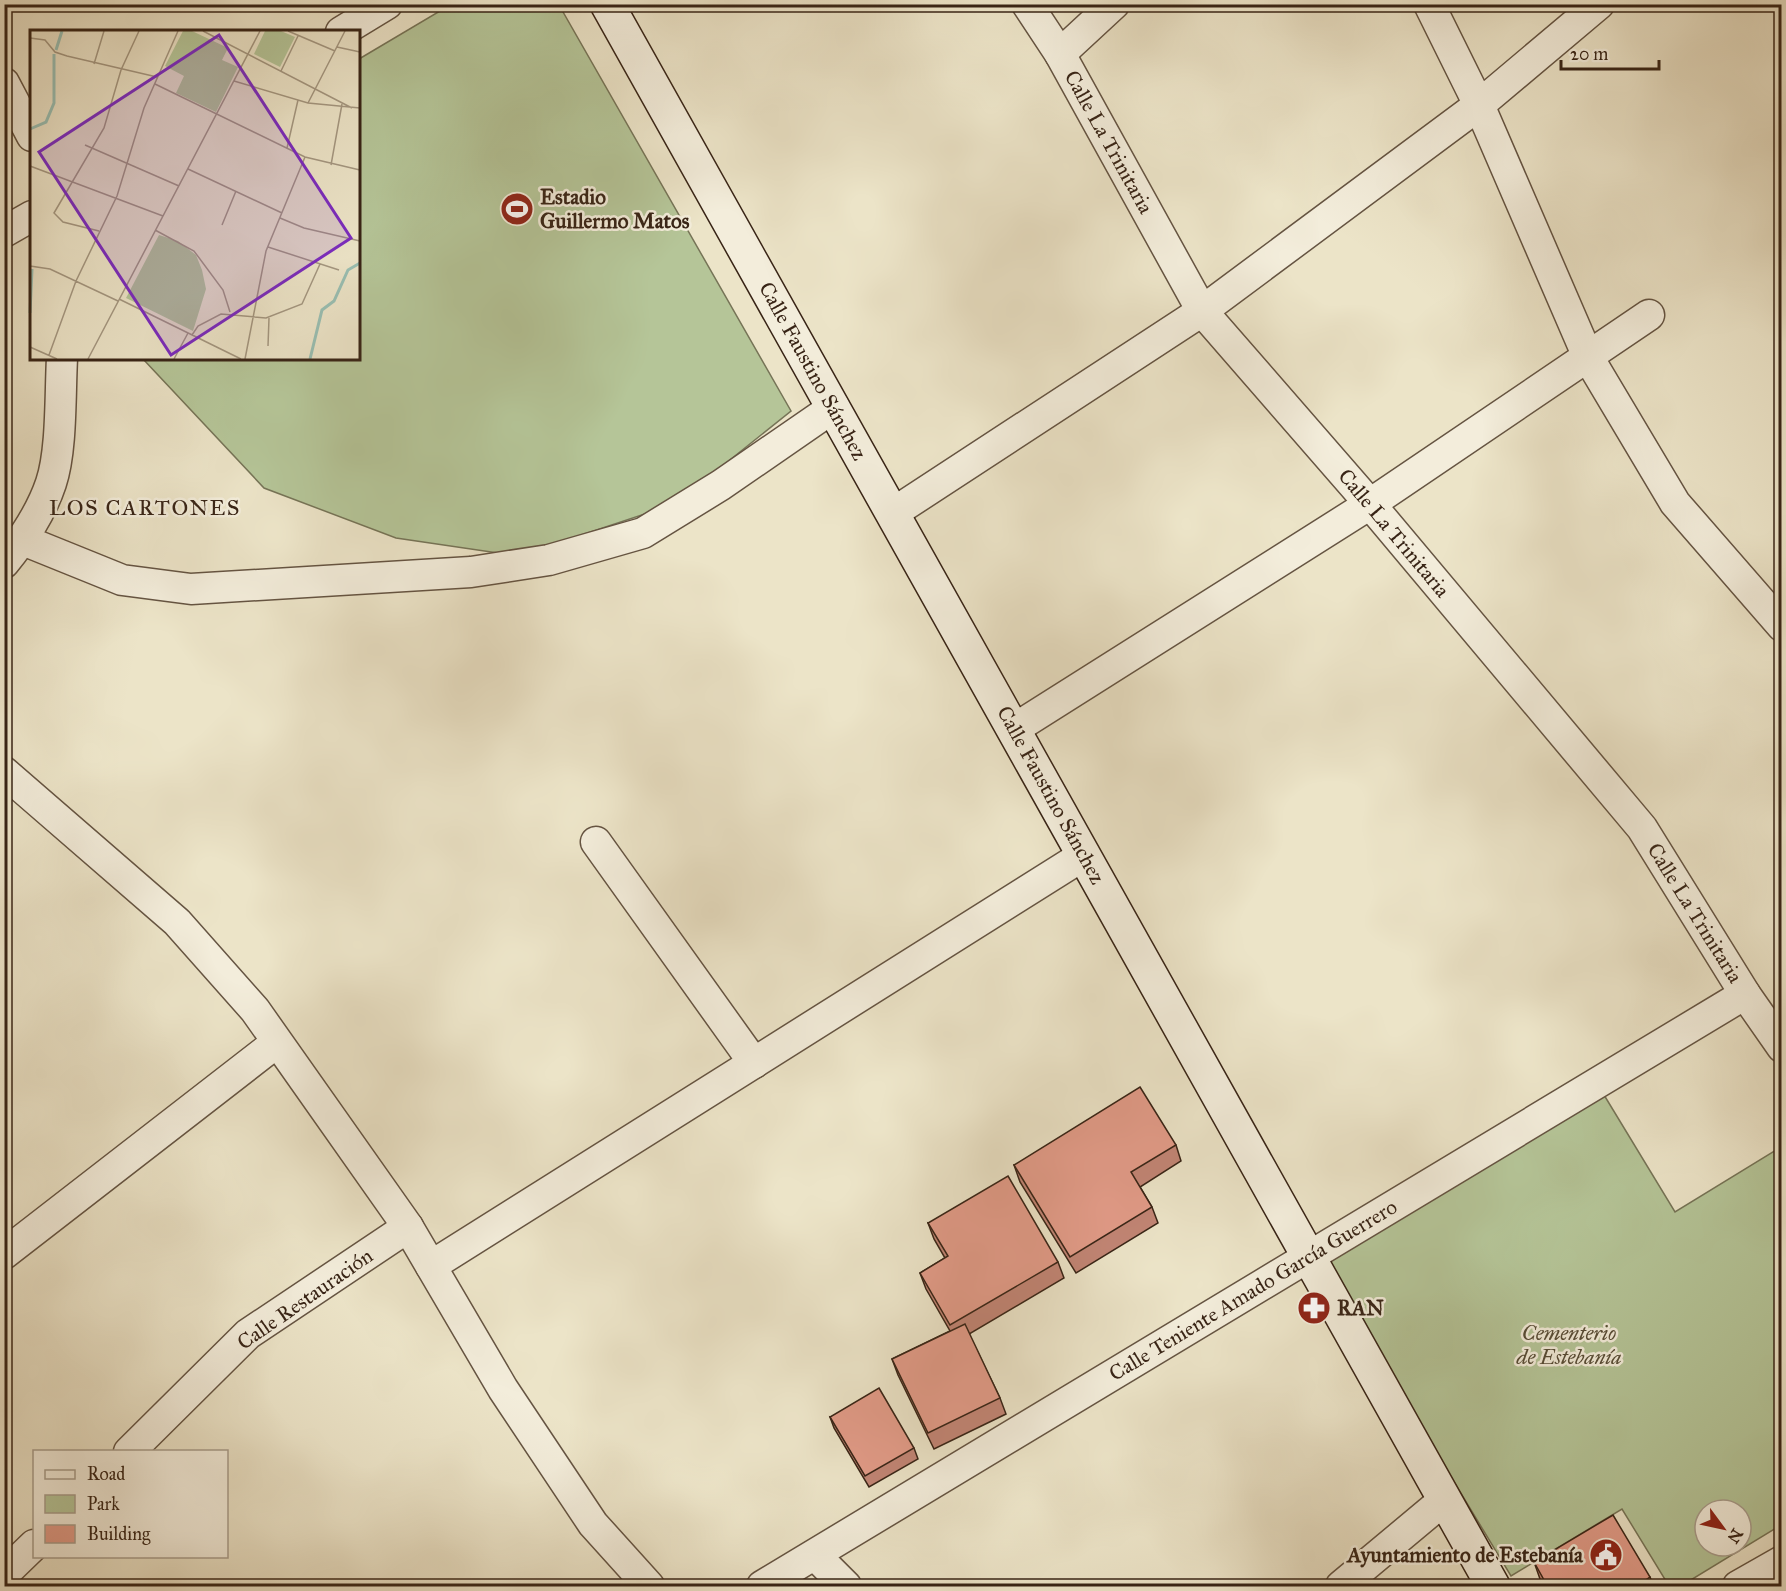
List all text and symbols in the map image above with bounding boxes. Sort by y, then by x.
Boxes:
inset map [30,30,360,360]
scale bar [1561,33,1658,71]
text: 20 m [1570,43,1608,65]
street label: Calle La Trinitaria [1059,66,1159,218]
place label: Estadio Guillermo Matos [540,184,690,234]
sports icon: Estadio Guillermo Matos [499,191,535,227]
street label: Calle Faustino Sánchez [753,277,873,465]
street label: Calle La Trinitaria [1333,463,1455,603]
district label: LOS CARTONES [49,494,241,521]
street label: Calle Faustino Sánchez [991,701,1111,889]
street label: Calle La Trinitaria [1642,838,1748,988]
street label: Calle Teniente Amado García Guerrero [1104,1193,1402,1387]
street label: Calle Restauración [232,1243,378,1355]
pharmacy icon: RAN [1296,1290,1332,1326]
place label: RAN [1337,1295,1384,1321]
park label: Cementerio de Estebanía [1516,1320,1622,1370]
legend [33,1450,228,1558]
text: Road [87,1463,125,1485]
text: Park [87,1493,120,1515]
north arrow [1693,1498,1753,1558]
text: Building [87,1523,151,1546]
text: N [1723,1525,1747,1547]
public building icon: Ayuntamiento de Estebanía [1588,1537,1624,1573]
place label: Ayuntamiento de Estebanía [1345,1542,1584,1568]

